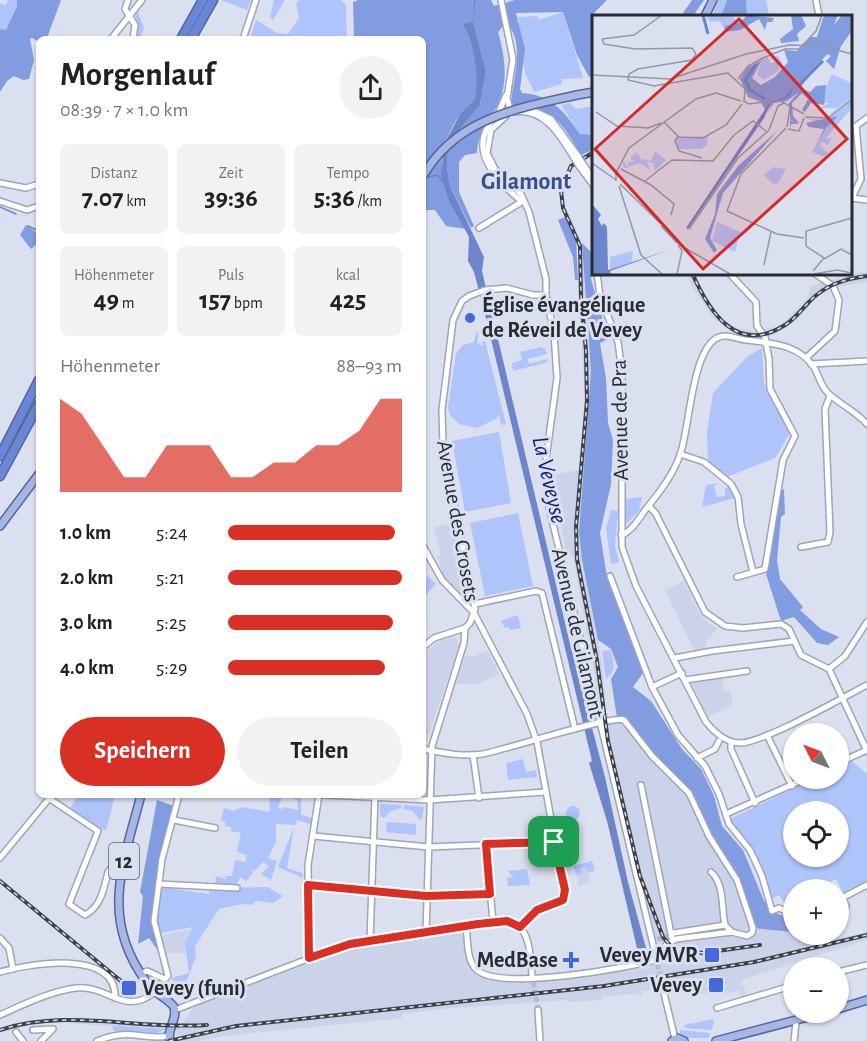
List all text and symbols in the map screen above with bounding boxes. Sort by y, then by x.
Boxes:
inset map [592,15,852,274]
button: share [339,56,402,119]
text: Morgenlauf [60,59,215,92]
text: 08:39 · 7 × 1.0 km [60,100,188,120]
text: Distanz [90,165,138,181]
text: Zeit [219,165,243,181]
text: Tempo [327,165,369,181]
district label: Gilamont [481,170,571,194]
text: 7.07 [82,185,124,211]
text: 39:36 [204,185,258,211]
text: 5:36 [314,185,355,211]
text: km [124,193,146,209]
text: /km [355,193,382,209]
text: Höhenmeter [74,267,154,283]
text: Puls [218,267,244,283]
text: kcal [336,267,360,283]
text: 49 [93,287,119,313]
text: 157 [199,287,231,313]
text: 425 [330,287,366,313]
place label: Église évangélique de Réveil de Vevey [482,291,645,342]
text: m [119,295,135,311]
text: bpm [231,295,263,311]
marker: Église évangélique de Réveil de Vevey [463,311,477,325]
text: Höhenmeter [60,356,160,376]
text: 88–93 m [337,356,402,376]
street label: Avenue de Pra [608,359,632,481]
water label: La Veveyse [527,434,571,526]
street label: Avenue des Crosets [433,439,483,603]
text: 1.0 km [60,523,111,543]
text: 5:24 [156,523,188,543]
street label: Avenue de Gilamont [548,546,608,720]
text: 2.0 km [60,568,113,588]
text: 5:21 [156,568,185,588]
text: 3.0 km [60,613,113,633]
text: 5:25 [156,613,186,633]
text: 4.0 km [60,658,114,678]
text: 5:29 [156,658,187,678]
button: Speichern [60,717,225,786]
button: Teilen [237,717,402,786]
north arrow [783,723,849,789]
map controls [783,723,849,1023]
button: locate [783,801,849,867]
pin [528,816,579,867]
icon: arrive [537,825,570,858]
road number: 12 [109,843,139,879]
button: + [783,879,849,945]
place label: Vevey MVR [600,944,698,967]
marker: Vevey MVR [703,946,721,964]
place label: MedBase [477,949,558,971]
marker: MedBase [562,951,580,969]
button: − [783,957,849,1023]
place label: Vevey [650,974,702,997]
marker: Vevey [707,976,725,994]
place label: Vevey (funi) [142,977,246,1000]
marker: Vevey (funi) [120,979,138,997]

